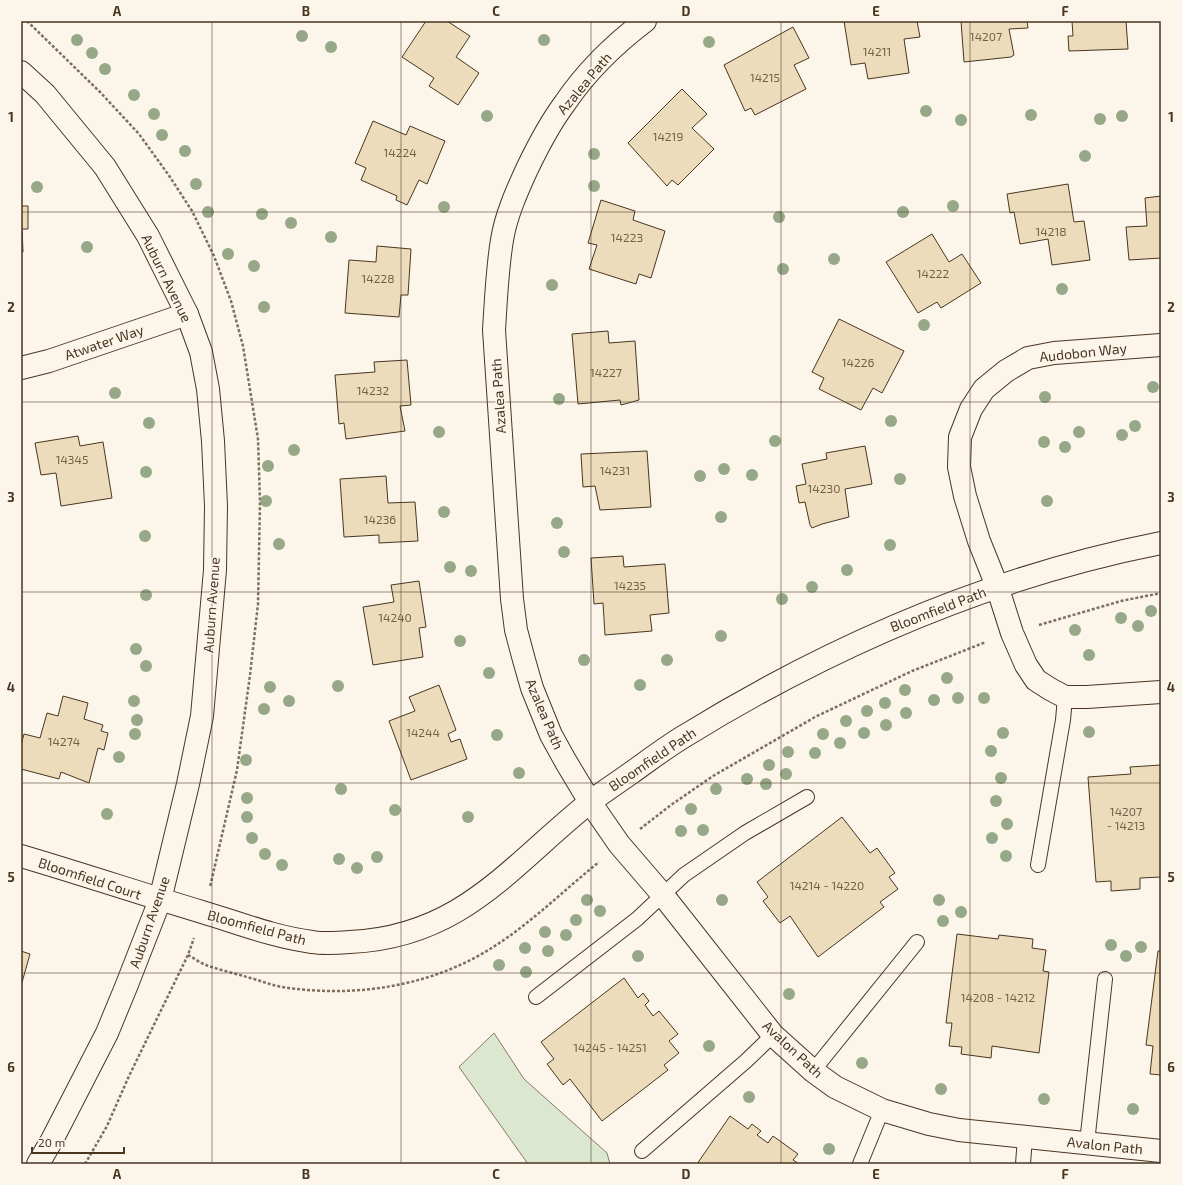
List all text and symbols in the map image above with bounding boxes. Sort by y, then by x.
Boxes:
text: A [113,3,122,19]
text: B [302,3,310,19]
text: C [492,3,500,19]
text: D [682,3,691,19]
text: E [872,3,880,19]
text: F [1061,3,1069,19]
house number: 14207 [970,29,1002,43]
house number: 14211 [863,44,891,58]
street label: Azalea Path [553,49,615,117]
house number: 14215 [750,70,780,84]
text: 1 [8,109,14,125]
text: 1 [1168,109,1174,125]
house number: 14219 [653,129,683,143]
house number: 14224 [383,145,417,159]
house number: 14218 [1036,224,1066,238]
house number: 14223 [611,230,643,244]
street label: Auburn Avenue [138,231,196,325]
house number: 14222 [917,266,949,280]
house number: 14228 [362,271,394,285]
text: 2 [7,299,15,315]
text: 2 [1167,299,1175,315]
street label: Atwater Way [62,320,146,363]
street label: Audobon Way [1038,339,1128,365]
house number: 14226 [842,355,874,369]
street label: Azalea Path [487,358,509,434]
house number: 14227 [590,365,622,379]
house number: 14232 [357,383,389,397]
house number: 14345 [56,452,88,466]
house number: 14231 [600,463,630,477]
house number: 14230 [808,481,840,495]
text: 3 [7,489,15,505]
text: 3 [1167,489,1175,505]
house number: 14236 [364,512,396,526]
street label: Auburn Avenue [199,556,223,654]
house number: 14235 [614,578,646,592]
street label: Bloomfield Path [887,583,989,635]
house number: 14240 [378,610,412,624]
street label: Azalea Path [522,676,568,752]
text: 4 [7,679,15,695]
text: 4 [1167,679,1175,695]
street label: Bloomfield Path [605,724,699,794]
house number: 14244 [406,725,440,739]
house number: 14274 [48,734,80,748]
house number: 14207 - 14213 [1107,804,1145,832]
street label: Bloomfield Court [36,853,144,903]
text: 5 [7,869,15,885]
text: 5 [1167,869,1175,885]
street label: Auburn Avenue [125,874,173,970]
house number: 14214 - 14220 [790,878,864,892]
street label: Bloomfield Path [206,906,308,948]
house number: 14208 - 14212 [961,990,1036,1004]
street label: Avalon Path [759,1017,827,1081]
house number: 14245 - 14251 [573,1040,647,1054]
text: 6 [7,1059,15,1075]
text: 6 [1167,1059,1175,1075]
scale bar [32,1129,124,1155]
street label: Avalon Path [1066,1133,1144,1157]
text: 20 m [38,1135,65,1149]
text: A [113,1166,122,1182]
text: B [302,1166,310,1182]
text: C [492,1166,500,1182]
text: D [682,1166,691,1182]
text: E [872,1166,880,1182]
text: F [1061,1166,1069,1182]

